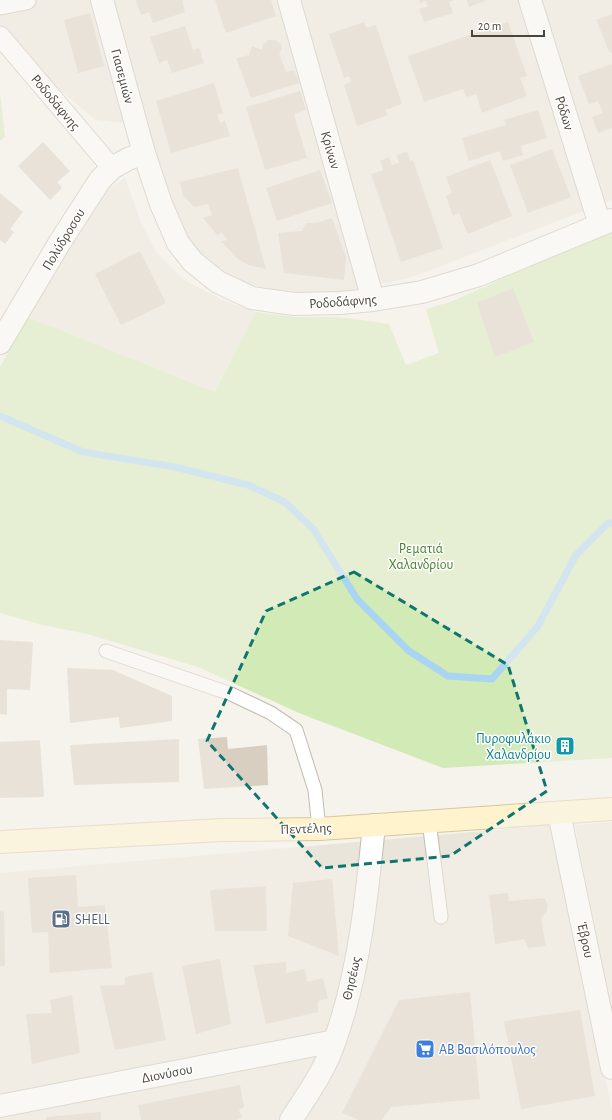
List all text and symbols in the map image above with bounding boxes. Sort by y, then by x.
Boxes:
scale bar [472,12,544,38]
text: 20 m [478,20,501,32]
street label: Γιασεμιών [108,47,136,105]
street label: Ροδοδάφνης [28,72,83,134]
street label: Ρόδων [552,95,576,132]
street label: Κρίνων [318,130,342,171]
street label: Πολύδροσου [40,206,88,273]
street label: Ροδοδάφνης [309,293,378,311]
park label: Ρεματιά Χαλανδρίου [389,542,453,572]
place label: Πυροφυλάκιο Χαλανδρίου [476,732,551,762]
building icon: Πυροφυλάκιο Χαλανδρίου [554,735,576,757]
street label: Πεντέλης [280,821,332,837]
fuel station icon: SHELL [50,908,72,930]
place label: SHELL [75,913,110,927]
street label: Έβρου [574,921,596,959]
street label: Θησέως [340,955,364,1001]
supermarket icon: ΑΒ Βασιλόπουλος [414,1038,436,1060]
place label: ΑΒ Βασιλόπουλος [439,1043,536,1057]
street label: Διονύσου [140,1062,194,1086]

